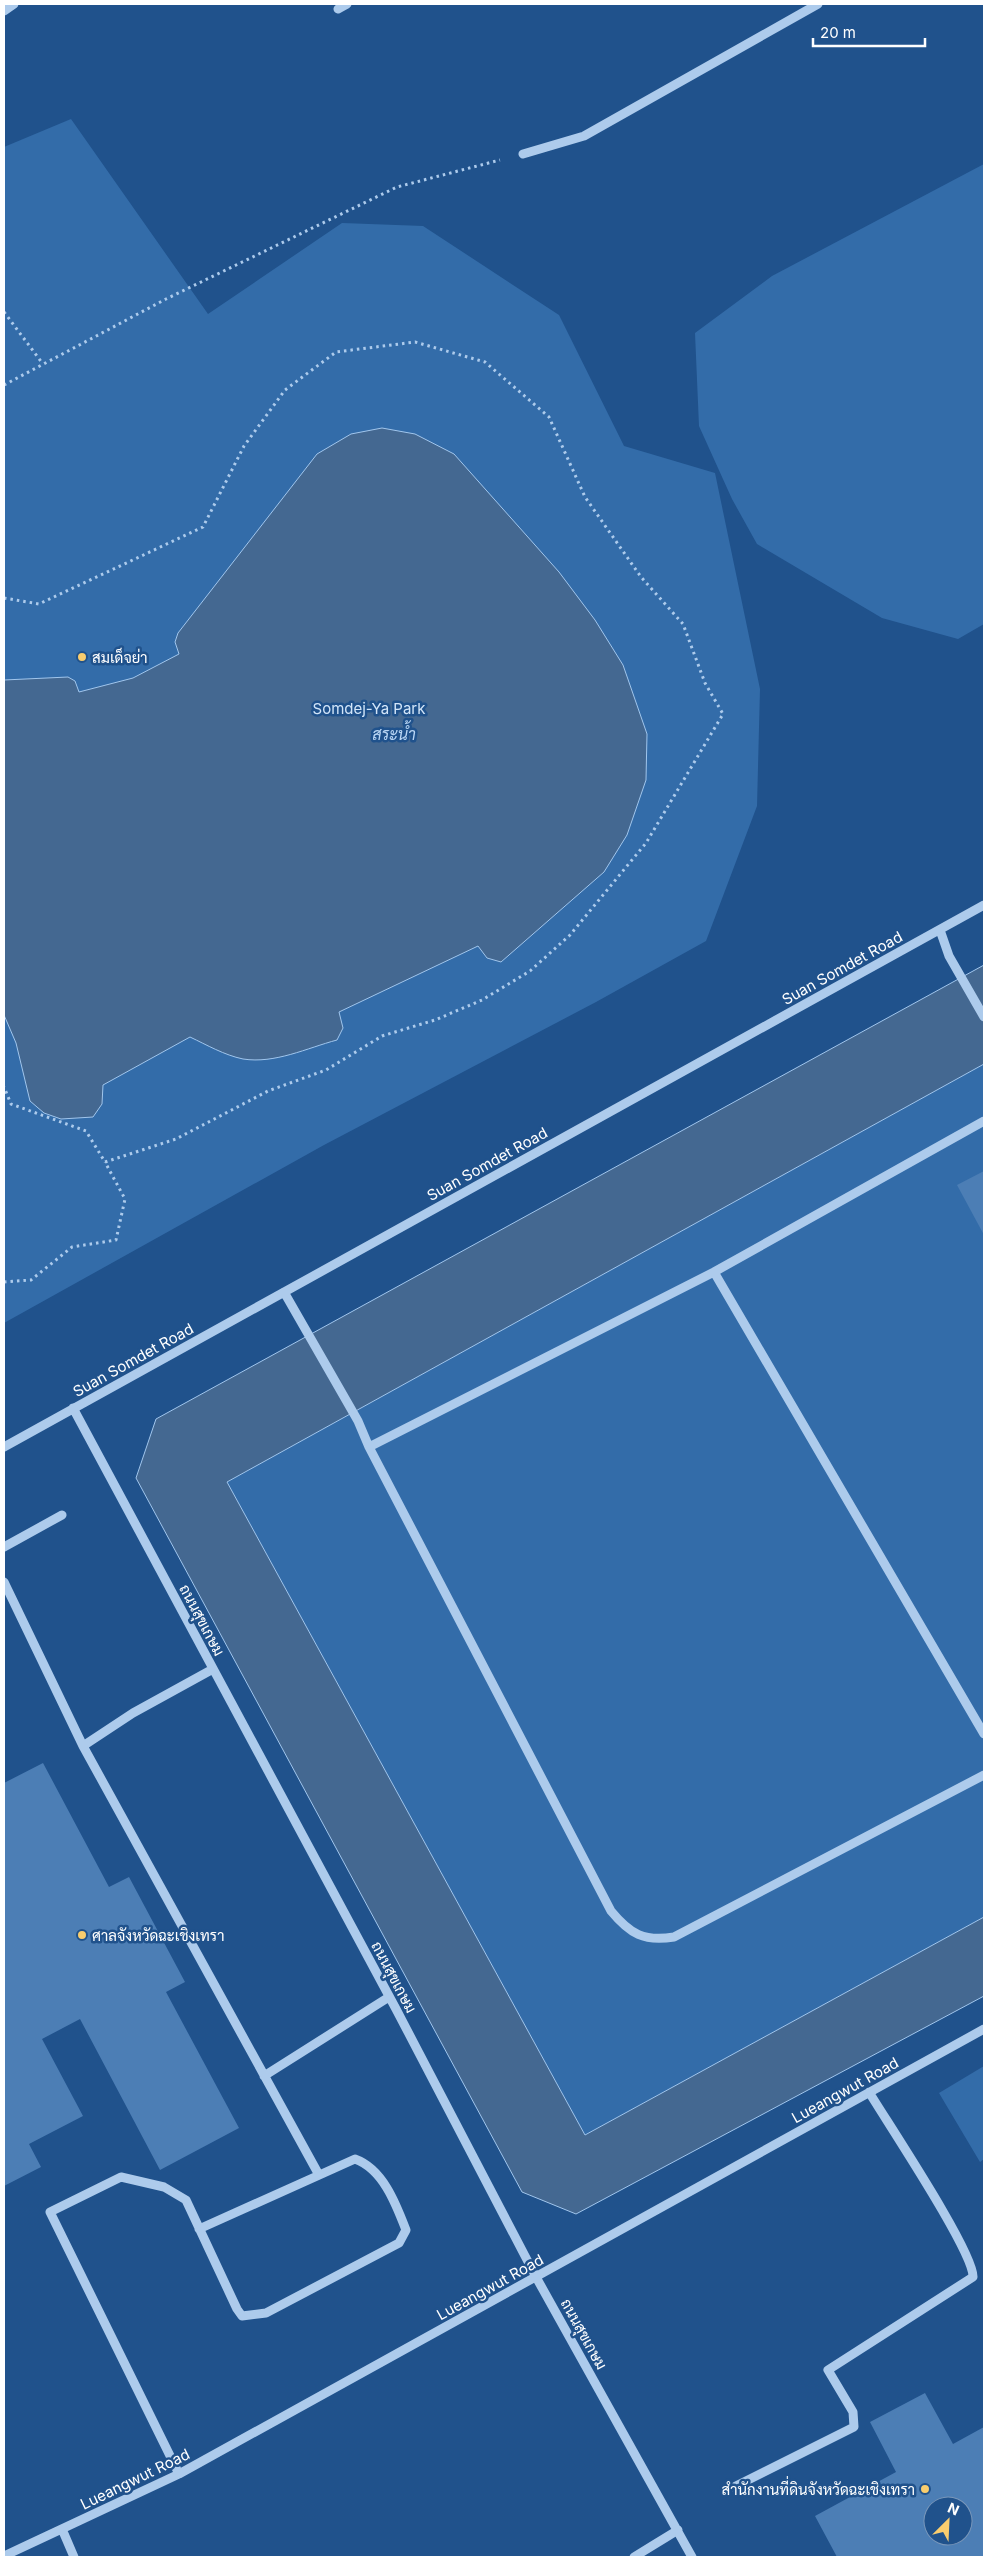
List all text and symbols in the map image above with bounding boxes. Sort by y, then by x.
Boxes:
scale bar [813,15,926,47]
text: 20 m [820,23,856,42]
place label: สมเด็จย่า [92,647,148,667]
marker: สมเด็จย่า [76,651,88,663]
park label: Somdej-Ya Park [313,699,426,718]
water label: สระน้ำ [372,720,416,744]
street label: Suan Somdet Road [778,927,906,1009]
street label: Suan Somdet Road [423,1123,551,1205]
street label: Suan Somdet Road [69,1319,197,1401]
street label: ถนนสุขเกษม [174,1581,229,1660]
place label: ศาลจังหวัดฉะเชิงเทรา [92,1926,224,1945]
marker: ศาลจังหวัดฉะเชิงเทรา [76,1929,88,1941]
street label: ถนนสุขเกษม [366,1938,421,2017]
street label: Lueangwut Road [788,2053,902,2127]
street label: Lueangwut Road [433,2250,547,2324]
street label: ถนนสุขเกษม [555,2295,611,2374]
street label: Lueangwut Road [77,2444,193,2514]
place label: สำนักงานที่ดินจังหวัดฉะเชิงเทรา [721,2475,915,2499]
marker: สำนักงานที่ดินจังหวัดฉะเชิงเทรา [919,2483,931,2495]
north arrow [923,2496,973,2546]
text: N [945,2499,962,2519]

